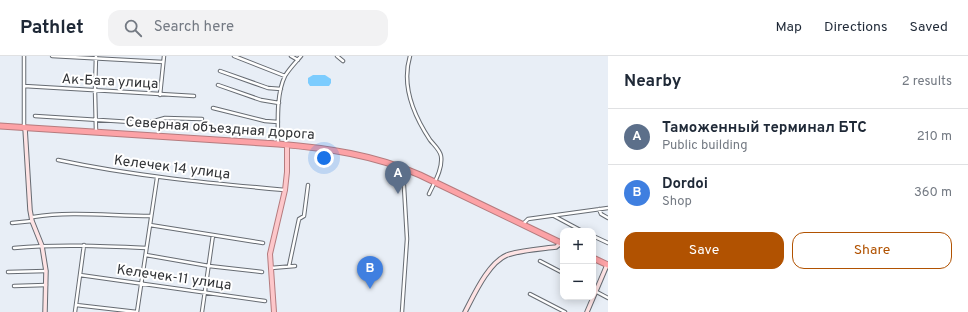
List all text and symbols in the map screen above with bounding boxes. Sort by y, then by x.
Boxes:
search box [108,10,388,46]
text: Pathlet [20,16,84,40]
icon: search [122,17,144,39]
text: Search here [154,18,234,37]
text: Map [776,19,802,36]
text: Directions [824,19,888,36]
text: Saved [910,19,948,36]
street label: Ак-Бата улица [61,71,159,93]
text: Nearby [624,71,681,93]
text: 2 results [902,74,952,90]
street label: Северная объездная дорога [125,114,315,144]
text: Таможенный терминал БТС [662,119,867,138]
text: A [632,129,642,145]
text: 210 m [917,129,952,145]
text: Public building [662,138,748,154]
your location [314,148,334,168]
street label: Келечек 14 улица [113,152,231,184]
pin: A [385,161,411,194]
text: Dordoi [662,175,708,194]
text: B [633,185,641,201]
text: 360 m [914,185,952,201]
text: Shop [662,194,692,210]
map controls [560,228,596,300]
button: + [560,228,596,264]
button: Save [624,232,784,269]
button: Share [792,232,952,269]
pin: B [357,256,383,289]
street label: Келечек-11 улица [115,262,233,294]
button: − [560,264,596,300]

